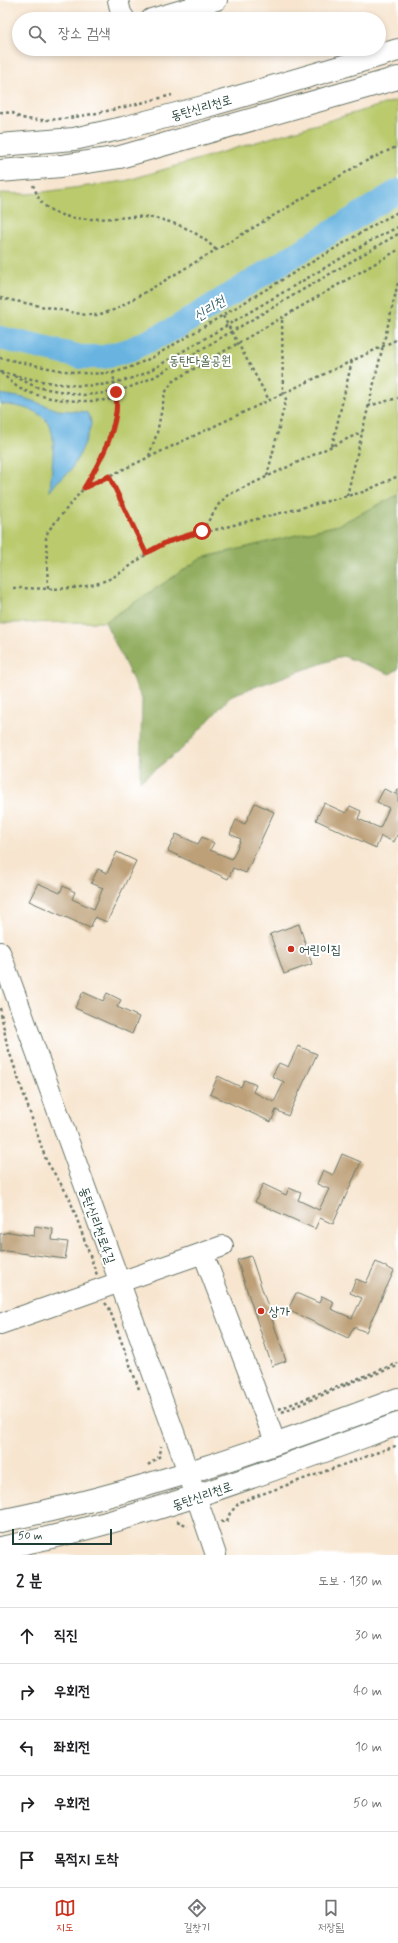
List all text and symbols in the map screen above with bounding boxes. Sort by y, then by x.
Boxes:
search box [12,12,386,56]
icon: search [26,23,48,45]
text: 장소 검색 [58,24,110,44]
street label: 동탄신리천로 [169,92,234,125]
water label: 신리천 [190,291,230,325]
park label: 동탄다올공원 [169,353,231,370]
route end [107,383,125,401]
route start [193,522,211,540]
place label: 어린이집 [299,942,341,959]
marker: 어린이집 [286,944,296,954]
street label: 동탄신리천로4길 [75,1185,118,1266]
place label: 상가 [269,1304,290,1321]
marker: 상가 [256,1306,266,1316]
street label: 동탄신리천로 [170,1478,235,1515]
scale bar [12,1527,112,1546]
text: 50 m [18,1529,43,1543]
text: 2 분 [16,1570,43,1592]
text: 도보 · 130 m [318,1573,382,1590]
icon: ahead [16,1625,38,1647]
text: 직진 [54,1626,78,1646]
text: 30 m [355,1627,382,1644]
icon: right [16,1681,38,1703]
text: 우회전 [54,1682,90,1702]
text: 40 m [353,1683,382,1700]
icon: left [16,1737,38,1759]
text: 좌회전 [54,1738,90,1758]
text: 10 m [355,1739,382,1756]
icon: right [16,1793,38,1815]
text: 우회전 [54,1794,90,1814]
text: 50 m [353,1795,382,1812]
icon: arrive [16,1849,38,1871]
text: 목적지 도착 [54,1850,118,1870]
tab: 지도 [54,1897,76,1935]
tab: 길찾기 [183,1897,210,1935]
tab: 저장됨 [318,1897,344,1935]

